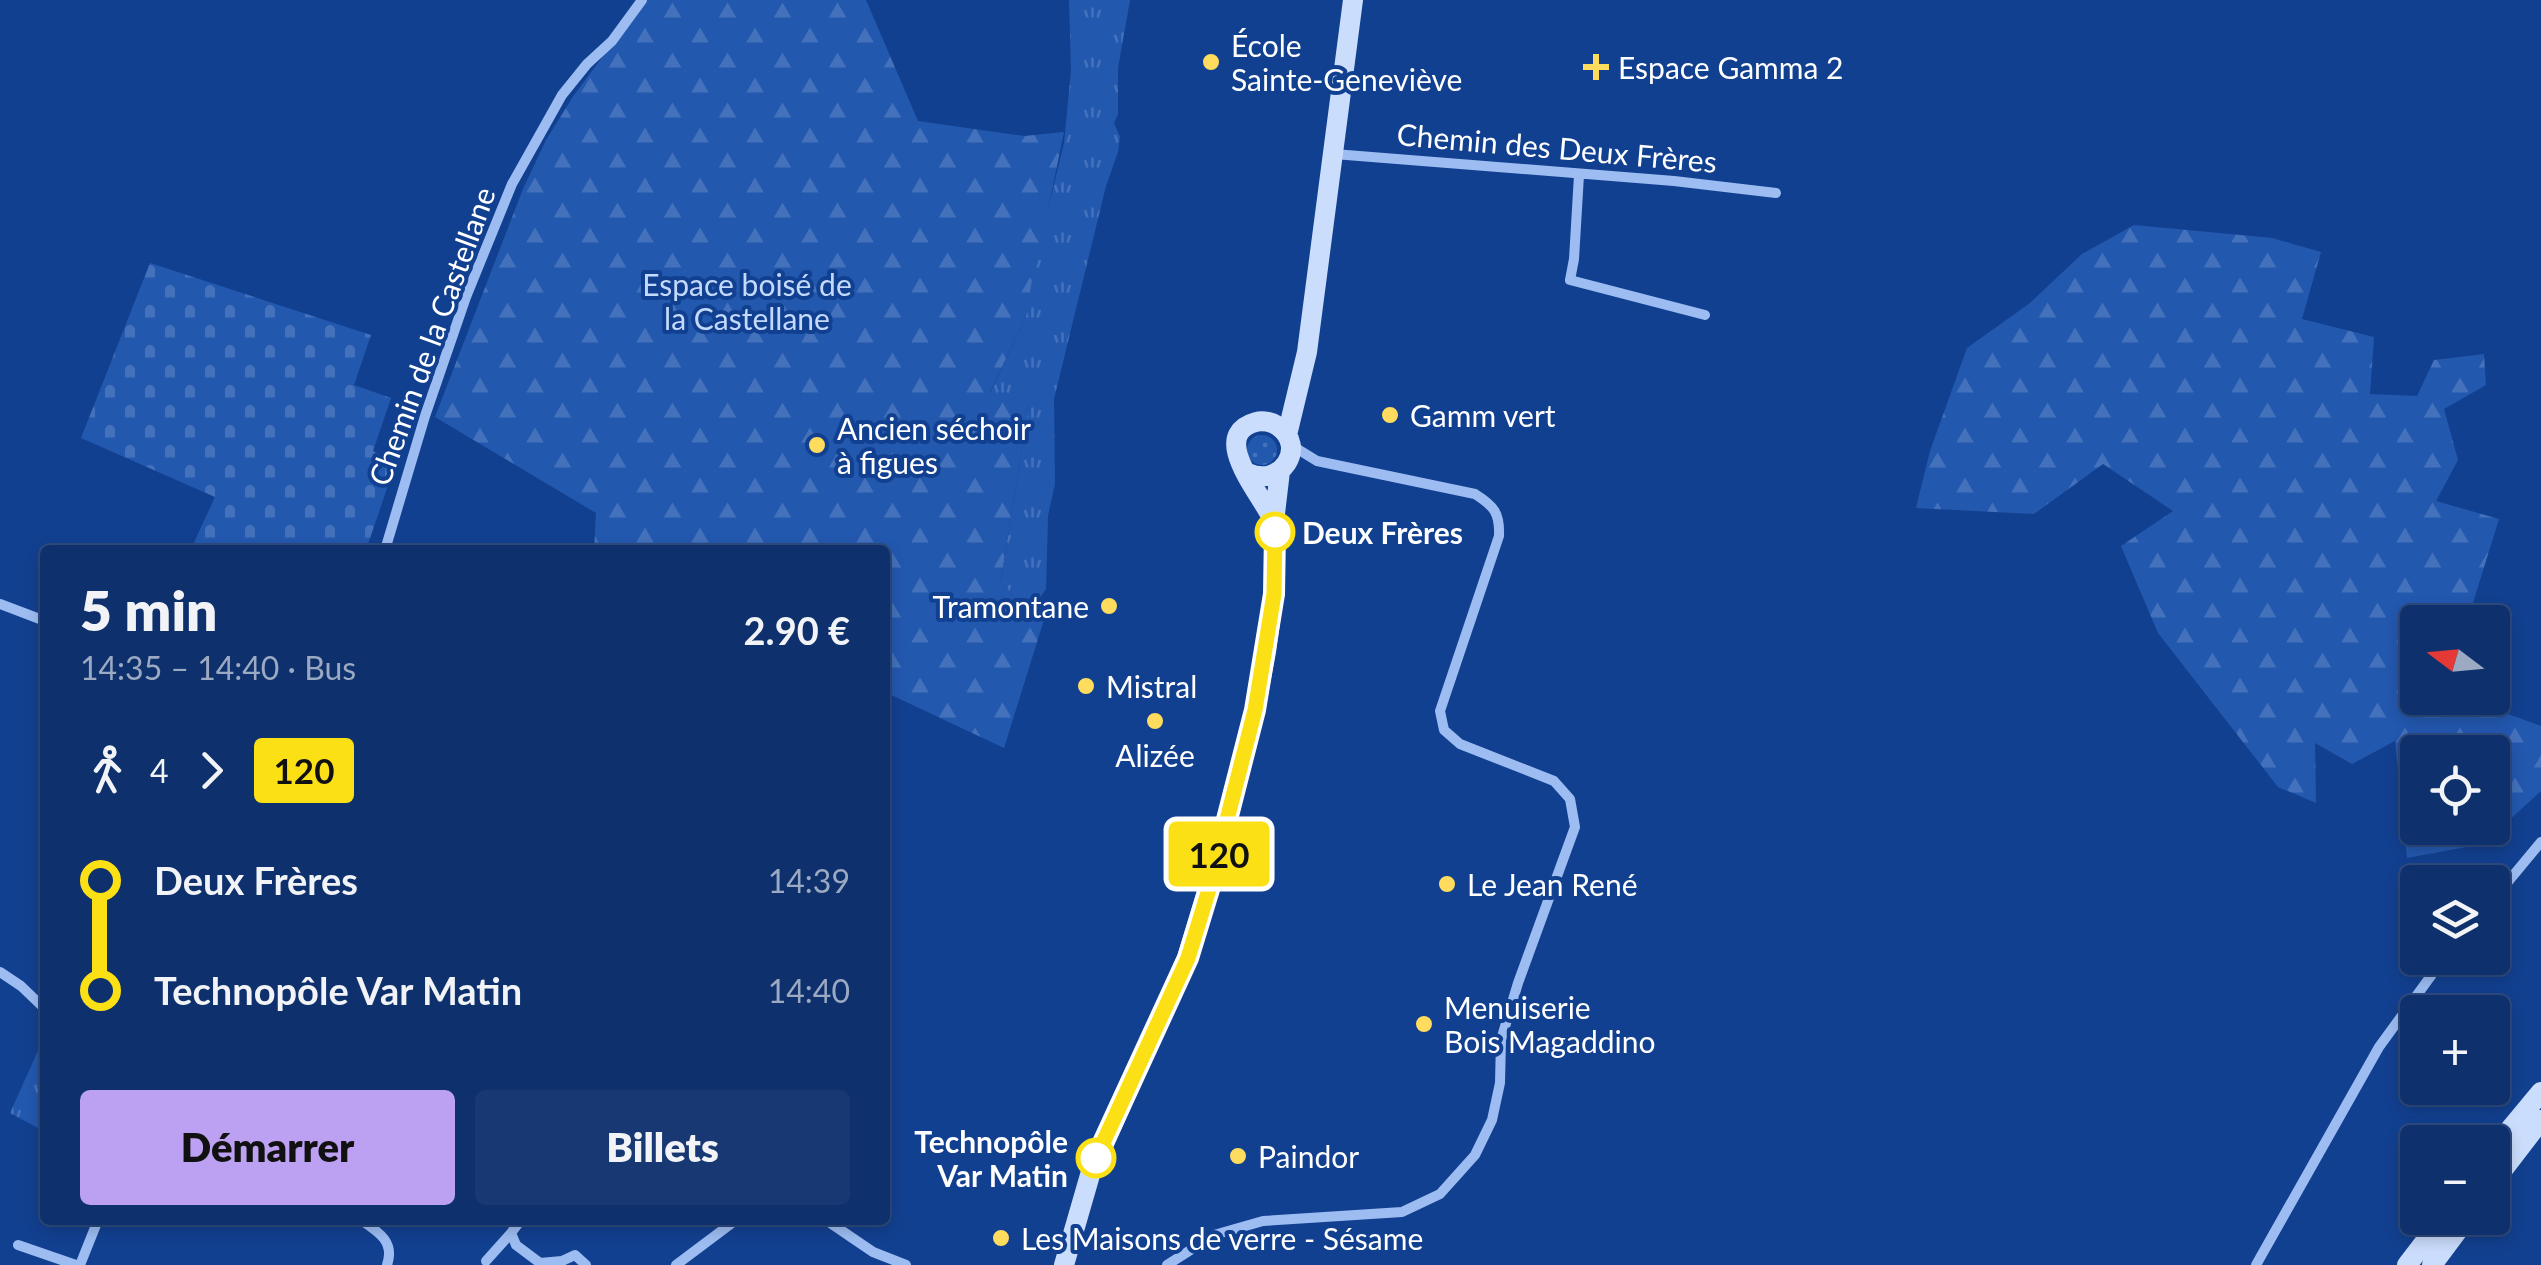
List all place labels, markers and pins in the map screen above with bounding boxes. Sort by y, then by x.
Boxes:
place label: École Sainte-Geneviève [1231,27,1462,97]
place label: Espace Gamma 2 [1618,49,1843,85]
marker: École Sainte-Geneviève [1200,51,1222,73]
marker: Espace Gamma 2 [1583,54,1609,80]
place label: Gamm vert [1410,397,1556,433]
marker: Gamm vert [1379,404,1401,426]
place label: Ancien séchoir à figues [837,410,1031,480]
marker: Ancien séchoir à figues [806,434,828,456]
marker: Deux Frères [1256,513,1294,551]
place label: Deux Frères [1302,514,1463,550]
place label: Tramontane [933,588,1089,624]
marker: Tramontane [1098,595,1120,617]
place label: Mistral [1106,668,1197,704]
marker: Mistral [1075,675,1097,697]
marker: Alizée [1144,710,1166,732]
place label: Alizée [1115,737,1195,773]
place label: Le Jean René [1467,866,1638,902]
marker: Le Jean René [1436,873,1458,895]
place label: Menuiserie Bois Magaddino [1444,989,1655,1059]
marker: Menuiserie Bois Magaddino [1413,1013,1435,1035]
place label: Technopôle Var Matin [914,1123,1068,1193]
place label: Paindor [1258,1138,1359,1174]
marker: Technopôle Var Matin [1077,1139,1115,1177]
marker: Paindor [1227,1145,1249,1167]
place label: Les Maisons de verre - Sésame [1021,1220,1423,1256]
marker: Les Maisons de verre - Sésame [990,1227,1012,1249]

